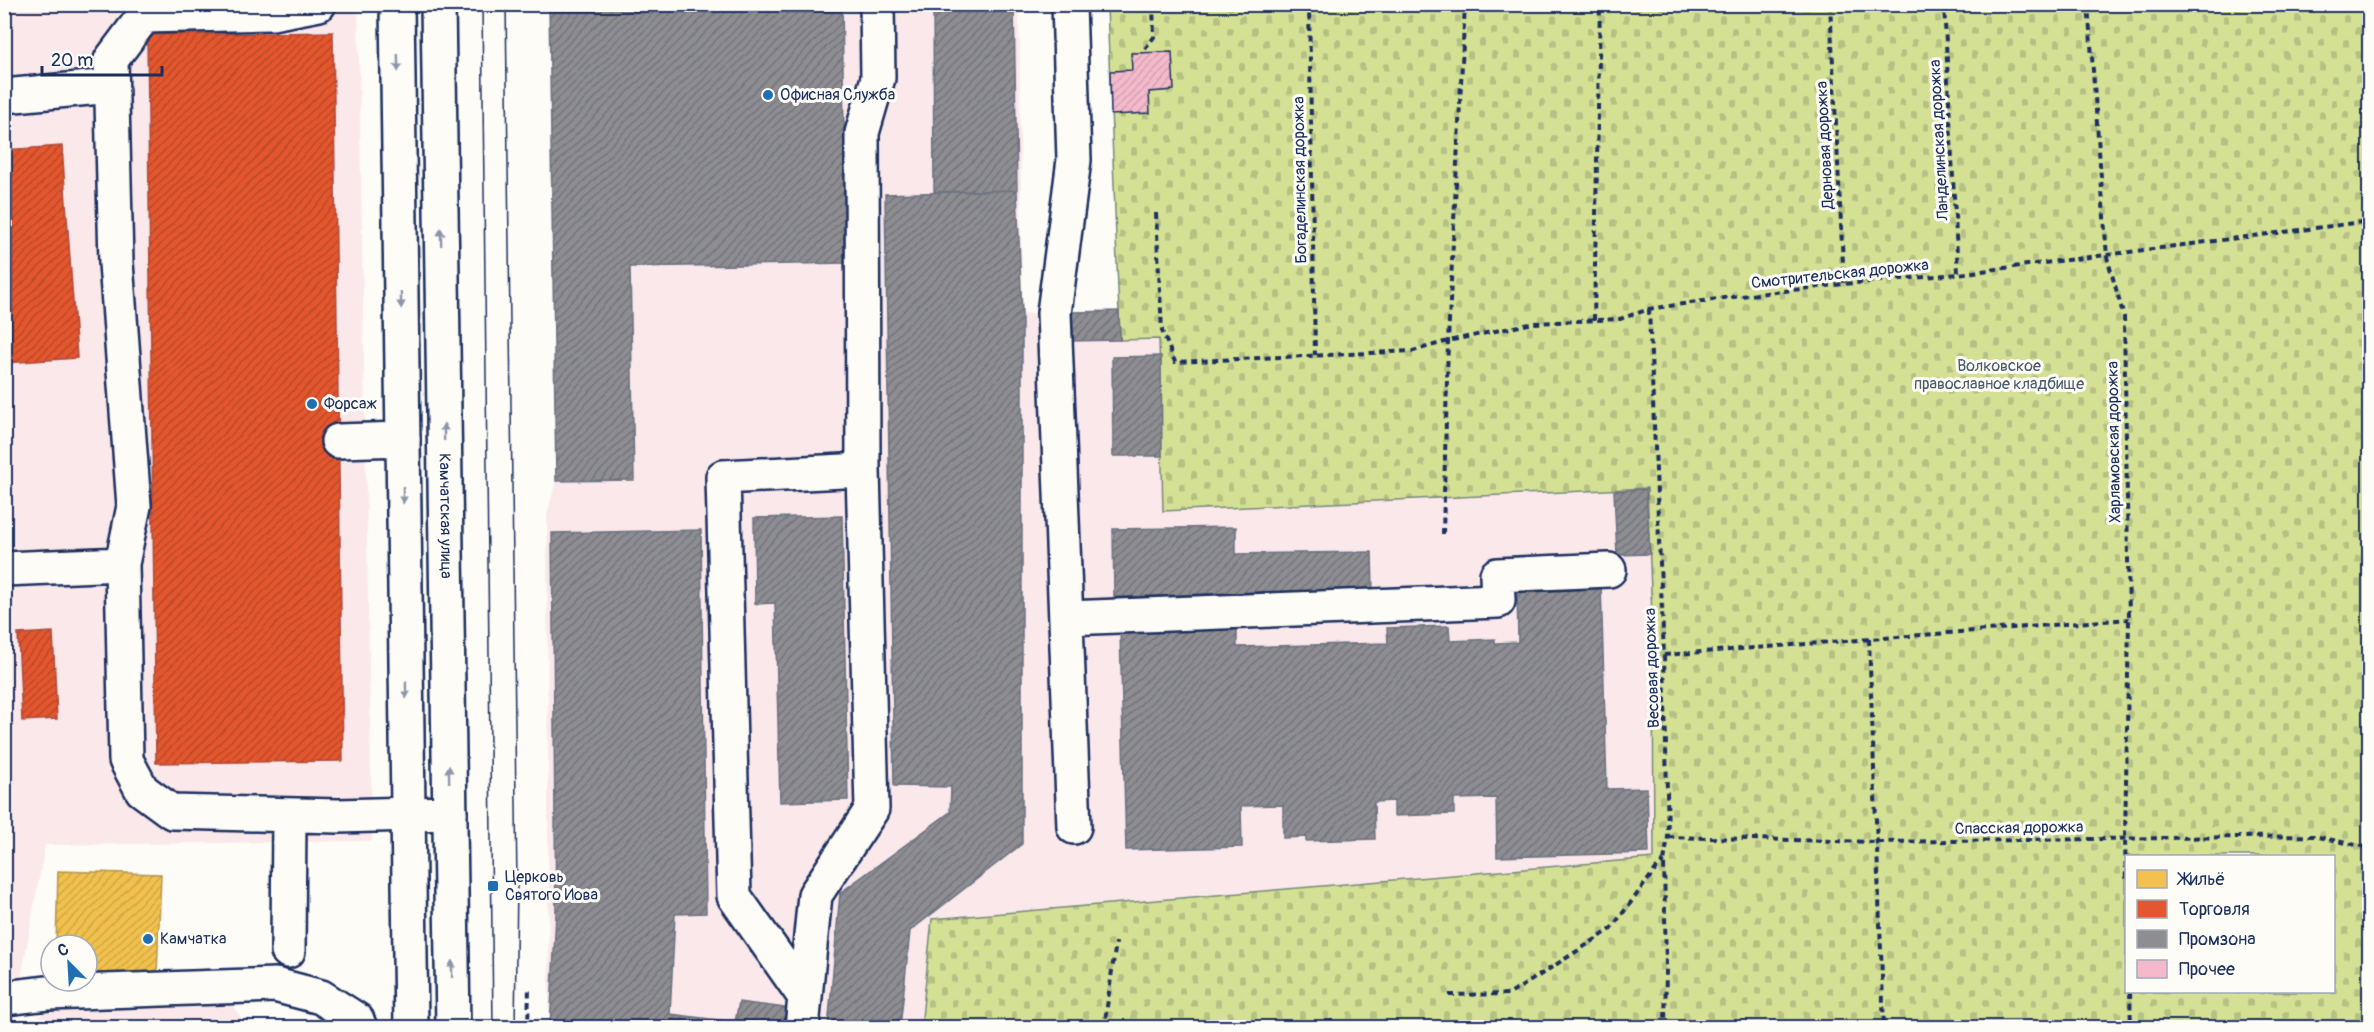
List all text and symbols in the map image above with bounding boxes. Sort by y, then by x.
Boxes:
scale bar [42,39,162,77]
text: 20 m [51,49,93,72]
one-way arrow [393,53,403,72]
street label: Ланделинская дорожка [1925,59,1953,222]
street label: Дерновая дорожка [1812,80,1838,211]
place label: Офисная Служба [780,85,895,105]
marker: Офисная Служба [761,88,775,102]
street label: Богаделинская дорожка [1289,96,1311,264]
one-way arrow [436,228,446,247]
street label: Смотрительская дорожка [1750,255,1930,293]
one-way arrow [396,290,406,309]
park label: Волковское православное кладбище [1914,356,2084,394]
street label: Харламовская дорожка [2103,361,2125,523]
place label: Форсаж [324,394,377,414]
marker: Форсаж [305,397,319,411]
one-way arrow [439,423,449,442]
street label: Камчатская улица [435,453,456,579]
one-way arrow [398,485,408,504]
street label: Весовая дорожка [1640,608,1664,728]
one-way arrow [401,680,411,699]
one-way arrow [445,765,454,784]
street label: Спасская дорожка [1954,817,2084,839]
legend [2125,855,2335,993]
place label: Церковь Святого Иова [505,867,598,905]
text: Жильё [2176,868,2225,891]
marker: Церковь Святого Иова [486,879,500,893]
text: Торговля [2179,898,2250,921]
text: Промзона [2179,928,2256,951]
place label: Камчатка [160,929,226,949]
marker: Камчатка [141,932,155,946]
north arrow [39,933,99,993]
text: С [55,939,72,961]
text: Прочее [2179,958,2235,981]
one-way arrow [447,960,457,979]

